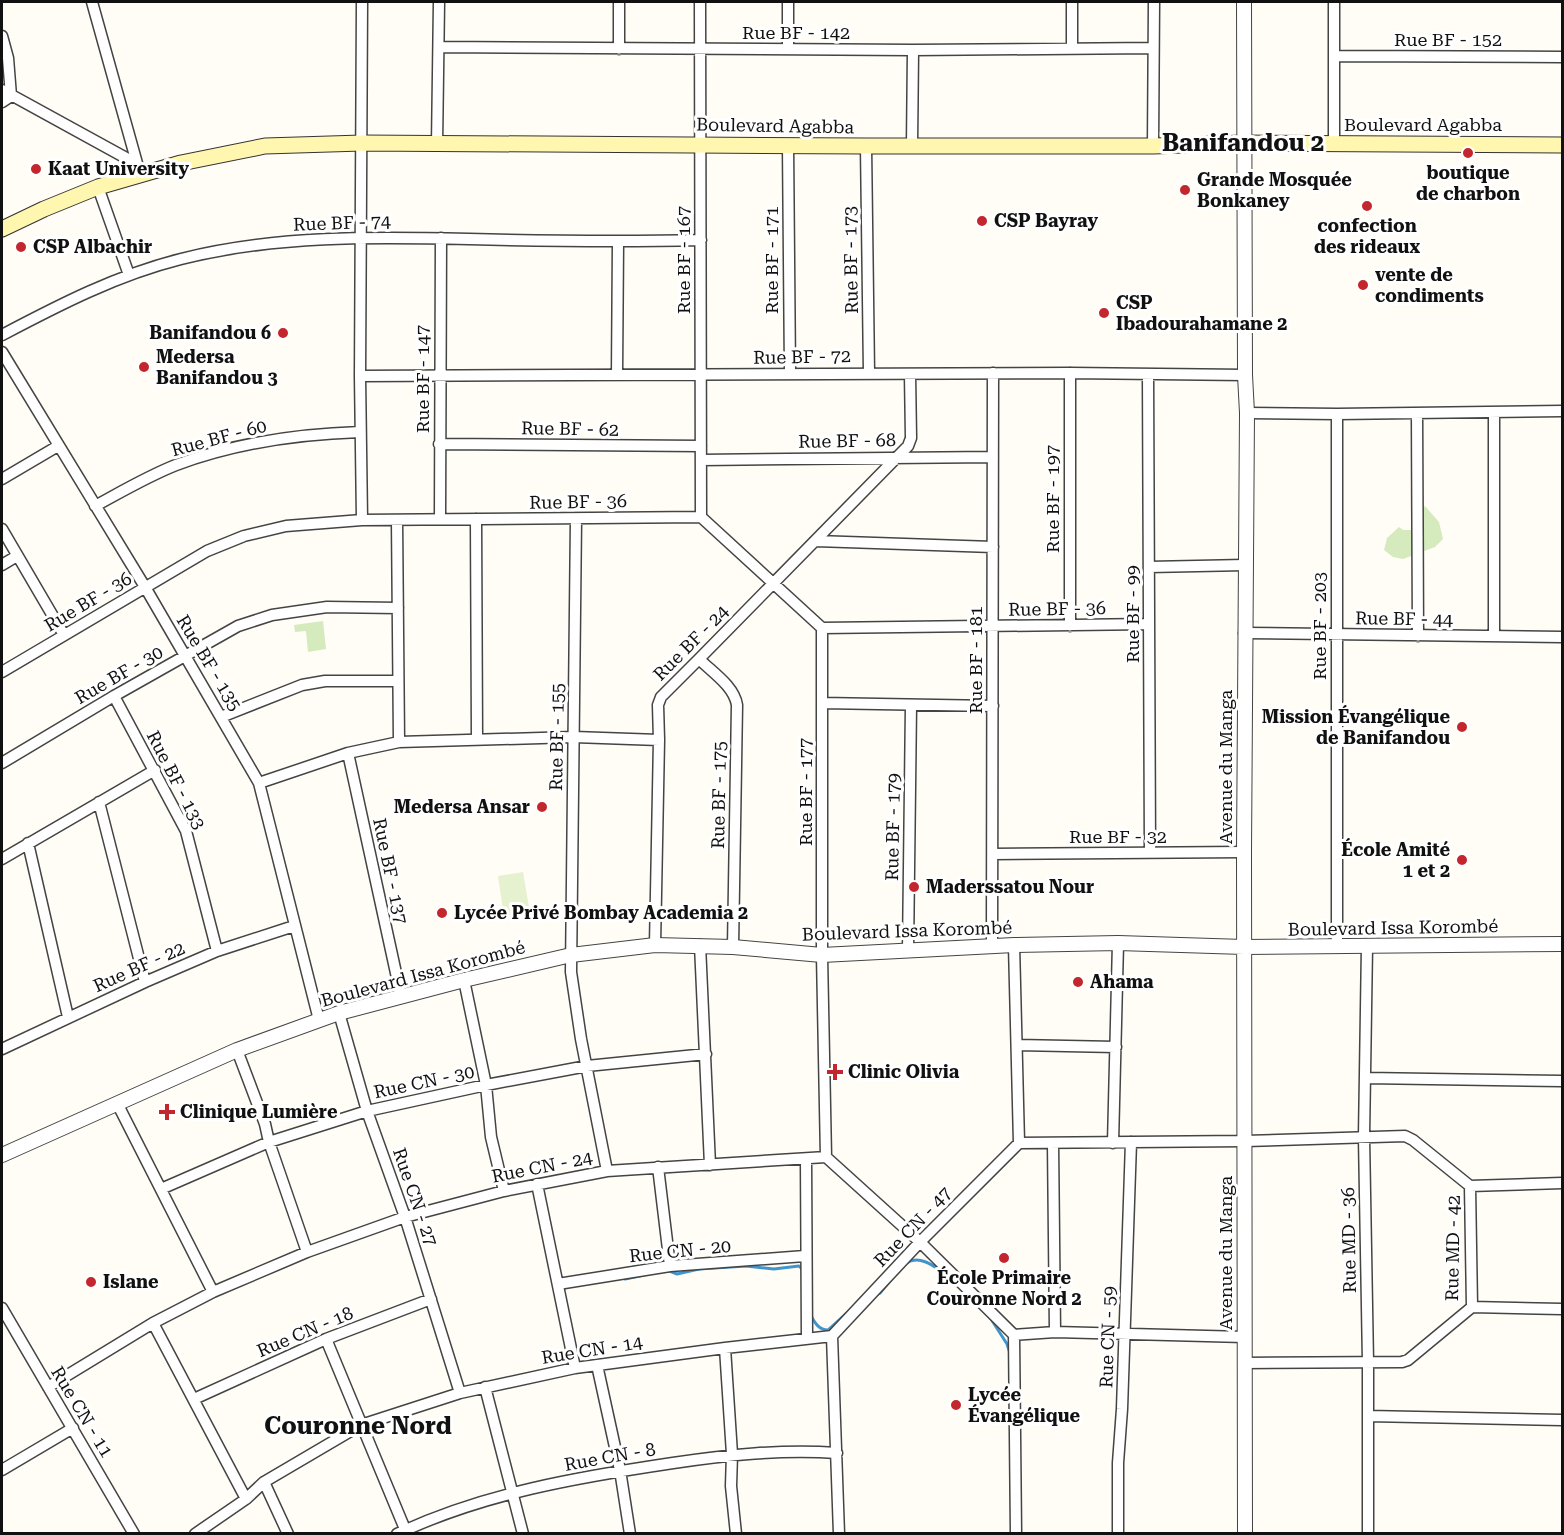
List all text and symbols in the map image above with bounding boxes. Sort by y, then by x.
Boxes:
street label: Rue BF - 142 [742,22,850,43]
street label: Rue BF - 152 [1394,29,1502,50]
street label: Boulevard Agabba [696,114,854,137]
street label: Boulevard Agabba [1344,114,1502,135]
district label: Banifandou 2 [1162,129,1324,157]
marker: boutique de charbon [1461,146,1475,160]
place label: Kaat University [48,158,189,179]
marker: Kaat University [29,162,43,176]
place label: boutique de charbon [1416,162,1520,204]
place label: Grande Mosquée Bonkaney [1197,169,1352,211]
marker: Grande Mosquée Bonkaney [1178,183,1192,197]
marker: confection des rideaux [1360,199,1374,213]
street label: Rue BF - 167 [673,206,694,314]
street label: Rue BF - 171 [761,206,782,314]
street label: Rue BF - 173 [839,206,862,314]
street label: Rue BF - 74 [293,210,391,235]
place label: CSP Bayray [994,210,1098,231]
marker: CSP Bayray [975,214,989,228]
place label: confection des rideaux [1314,215,1420,257]
place label: CSP Albachir [33,236,152,257]
marker: CSP Albachir [14,240,28,254]
place label: vente de condiments [1375,264,1484,306]
marker: vente de condiments [1356,278,1370,292]
place label: CSP Ibadourahamane 2 [1116,292,1287,334]
marker: CSP Ibadourahamane 2 [1097,306,1111,320]
place label: Banifandou 6 [149,322,271,343]
street label: Rue BF - 147 [412,325,433,433]
marker: Banifandou 6 [276,326,290,340]
street label: Rue BF - 72 [753,345,851,368]
place label: Medersa Banifandou 3 [156,346,278,388]
marker: Medersa Banifandou 3 [137,360,151,374]
street label: Rue BF - 60 [169,415,269,460]
street label: Rue BF - 62 [521,417,619,440]
street label: Rue BF - 68 [798,429,896,452]
street label: Rue BF - 197 [1042,445,1063,553]
street label: Rue BF - 36 [529,490,627,513]
street label: Rue BF - 99 [1122,565,1143,663]
street label: Rue BF - 36 [40,567,135,636]
street label: Rue BF - 203 [1309,572,1330,680]
street label: Rue BF - 36 [1008,597,1106,620]
street label: Rue BF - 24 [649,601,733,685]
street label: Rue BF - 181 [965,606,986,714]
street label: Rue BF - 44 [1355,607,1453,630]
street label: Rue BF - 135 [173,611,246,714]
street label: Rue BF - 30 [71,641,166,708]
street label: Rue BF - 155 [545,683,568,791]
street label: Avenue du Manga [1215,690,1236,844]
place label: Mission Évangélique de Banifandou [1262,705,1450,748]
marker: Mission Évangélique de Banifandou [1455,720,1469,734]
street label: Rue BF - 133 [143,727,210,833]
street label: Rue BF - 177 [795,738,816,846]
street label: Rue BF - 175 [707,741,730,849]
street label: Rue BF - 179 [881,773,904,881]
place label: Medersa Ansar [394,796,530,817]
marker: Medersa Ansar [535,800,549,814]
street label: Rue BF - 137 [369,816,412,926]
street label: Rue BF - 32 [1069,826,1167,847]
place label: École Amité 1 et 2 [1341,838,1450,881]
marker: École Amité 1 et 2 [1455,853,1469,867]
place label: Maderssatou Nour [926,876,1094,897]
marker: Maderssatou Nour [907,880,921,894]
place label: Lycée Privé Bombay Academia 2 [454,902,748,923]
marker: Lycée Privé Bombay Academia 2 [435,906,449,920]
street label: Boulevard Issa Korombé [1288,915,1499,940]
street label: Boulevard Issa Korombé [801,916,1013,945]
street label: Boulevard Issa Korombé [318,936,527,1011]
street label: Rue BF - 22 [90,937,188,996]
place label: Ahama [1090,971,1154,992]
marker: Ahama [1071,975,1085,989]
street label: Rue CN - 30 [372,1061,476,1102]
place label: Clinic Olivia [848,1061,960,1082]
marker: Clinic Olivia [826,1063,844,1081]
place label: Clinique Lumière [180,1101,338,1122]
marker: Clinique Lumière [158,1103,176,1121]
street label: Rue CN - 27 [389,1145,442,1249]
street label: Rue CN - 24 [490,1146,594,1187]
street label: Avenue du Manga [1215,1176,1236,1330]
street label: Rue CN - 47 [870,1183,956,1271]
street label: Rue MD - 36 [1337,1187,1360,1293]
street label: Rue MD - 42 [1441,1195,1464,1301]
street label: Rue CN - 20 [628,1235,732,1266]
marker: École Primaire Couronne Nord 2 [997,1251,1011,1265]
place label: École Primaire Couronne Nord 2 [926,1266,1082,1309]
place label: Islane [103,1271,159,1292]
marker: Islane [84,1275,98,1289]
street label: Rue CN - 59 [1095,1285,1120,1388]
street label: Rue CN - 18 [254,1302,356,1361]
street label: Rue CN - 14 [540,1331,644,1368]
street label: Rue CN - 11 [47,1362,118,1461]
place label: Lycée Évangélique [968,1384,1080,1426]
marker: Lycée Évangélique [949,1398,963,1412]
district label: Couronne Nord [264,1412,452,1440]
street label: Rue CN - 8 [563,1438,657,1475]

